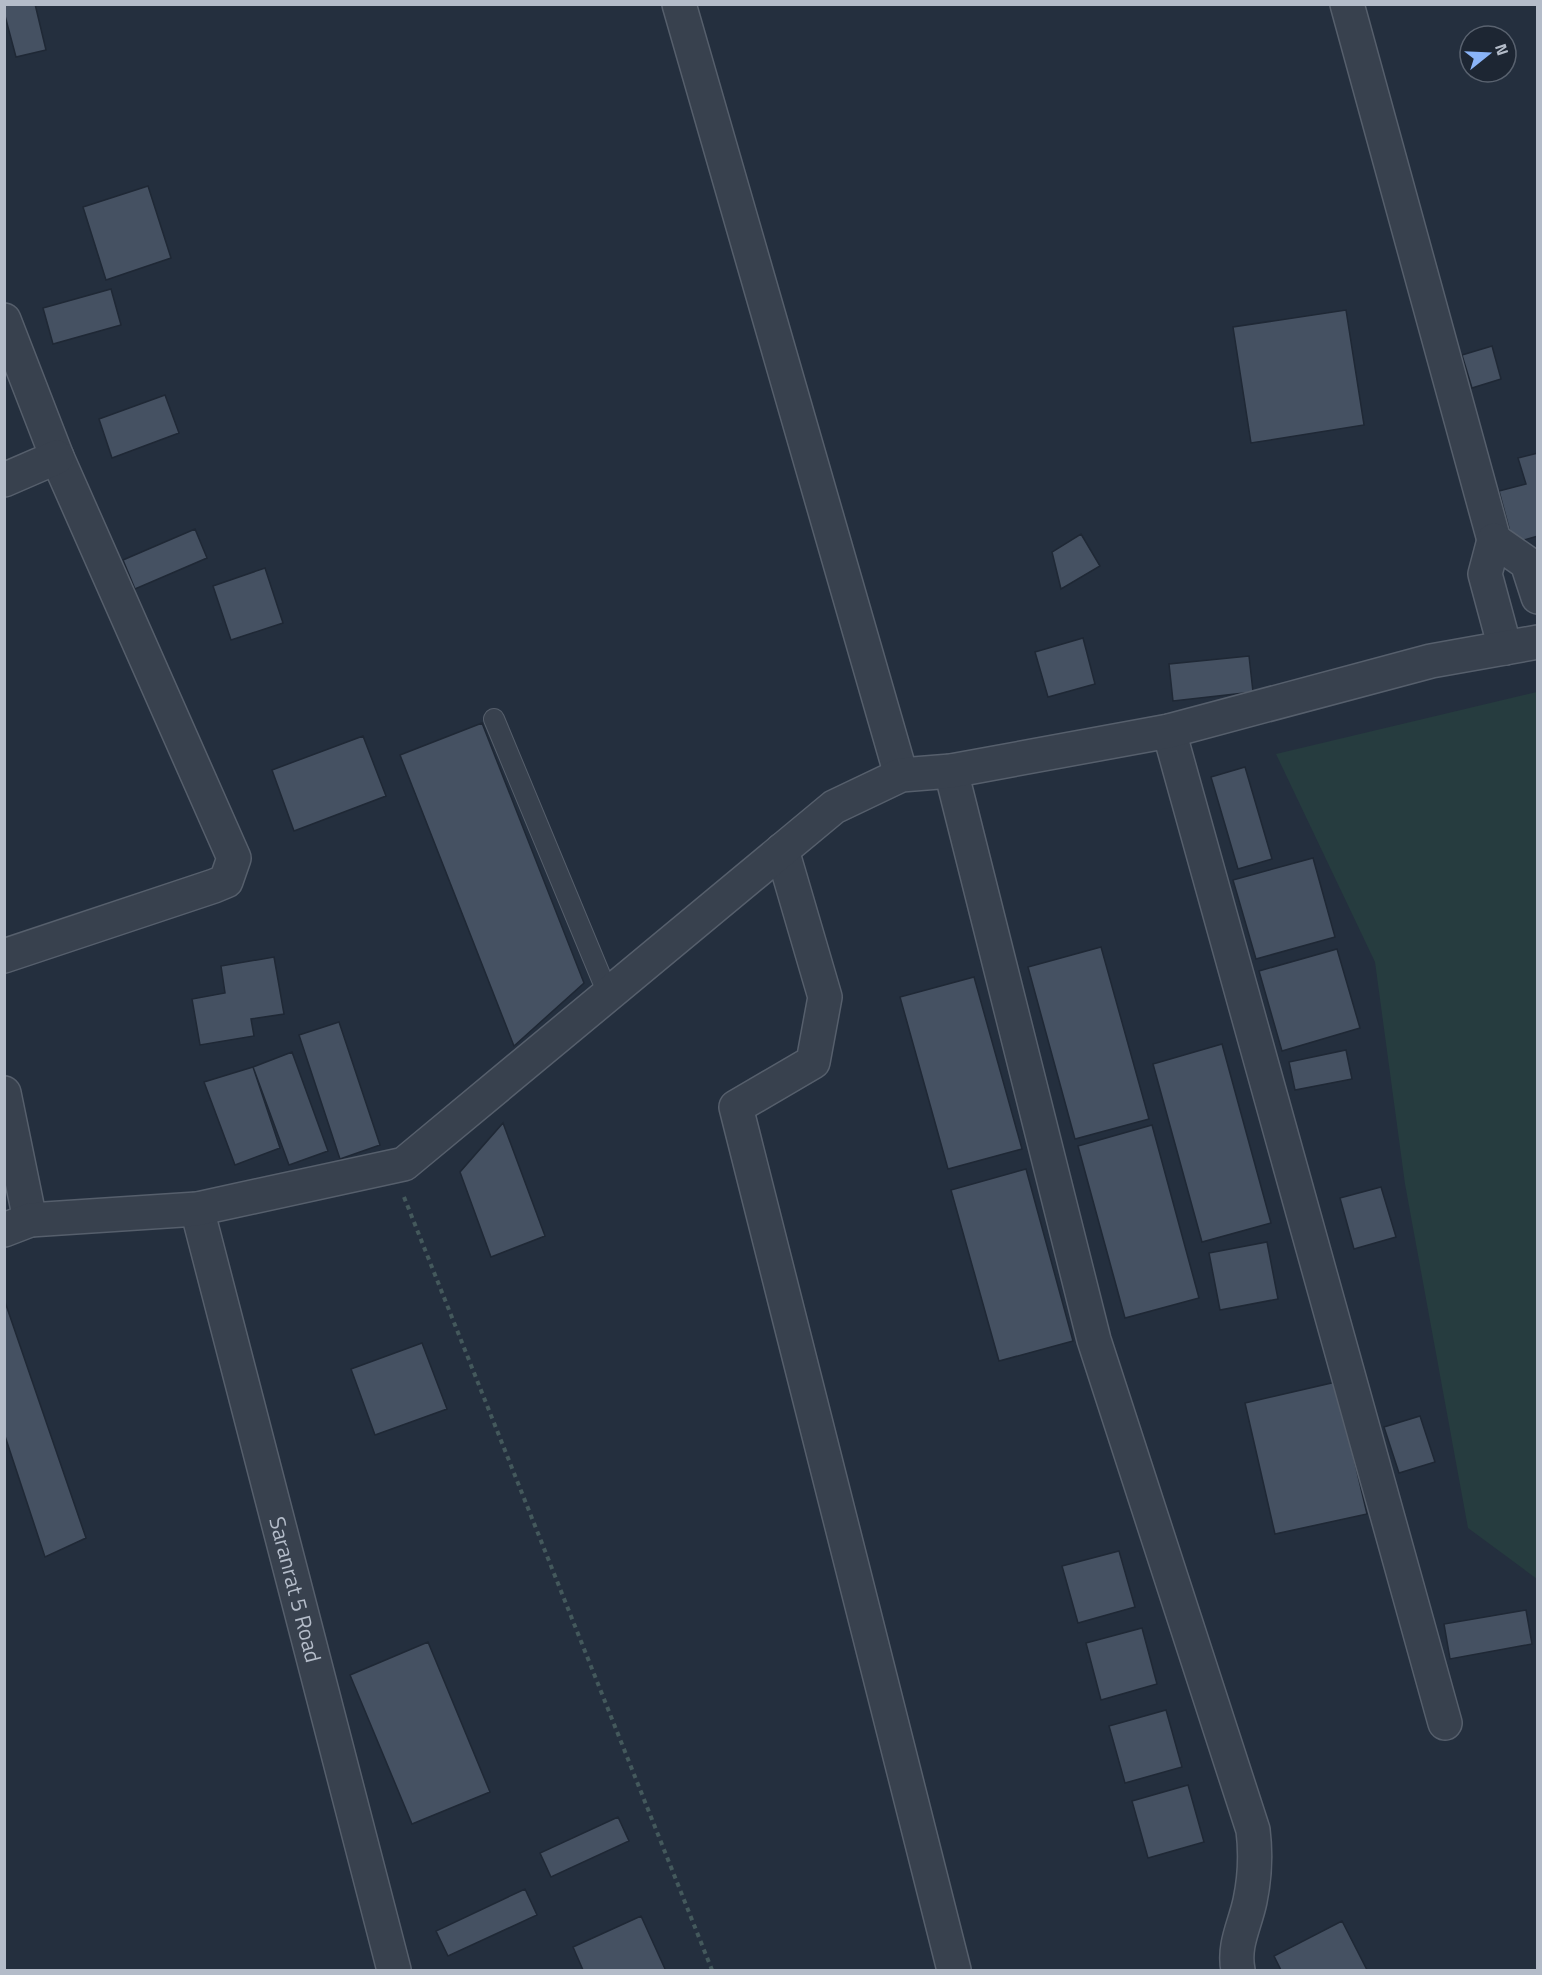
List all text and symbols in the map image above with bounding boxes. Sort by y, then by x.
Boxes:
north arrow [1458,24,1518,84]
text: N [1489,40,1515,58]
street label: Saranrat 5 Road [260,1513,331,1666]

